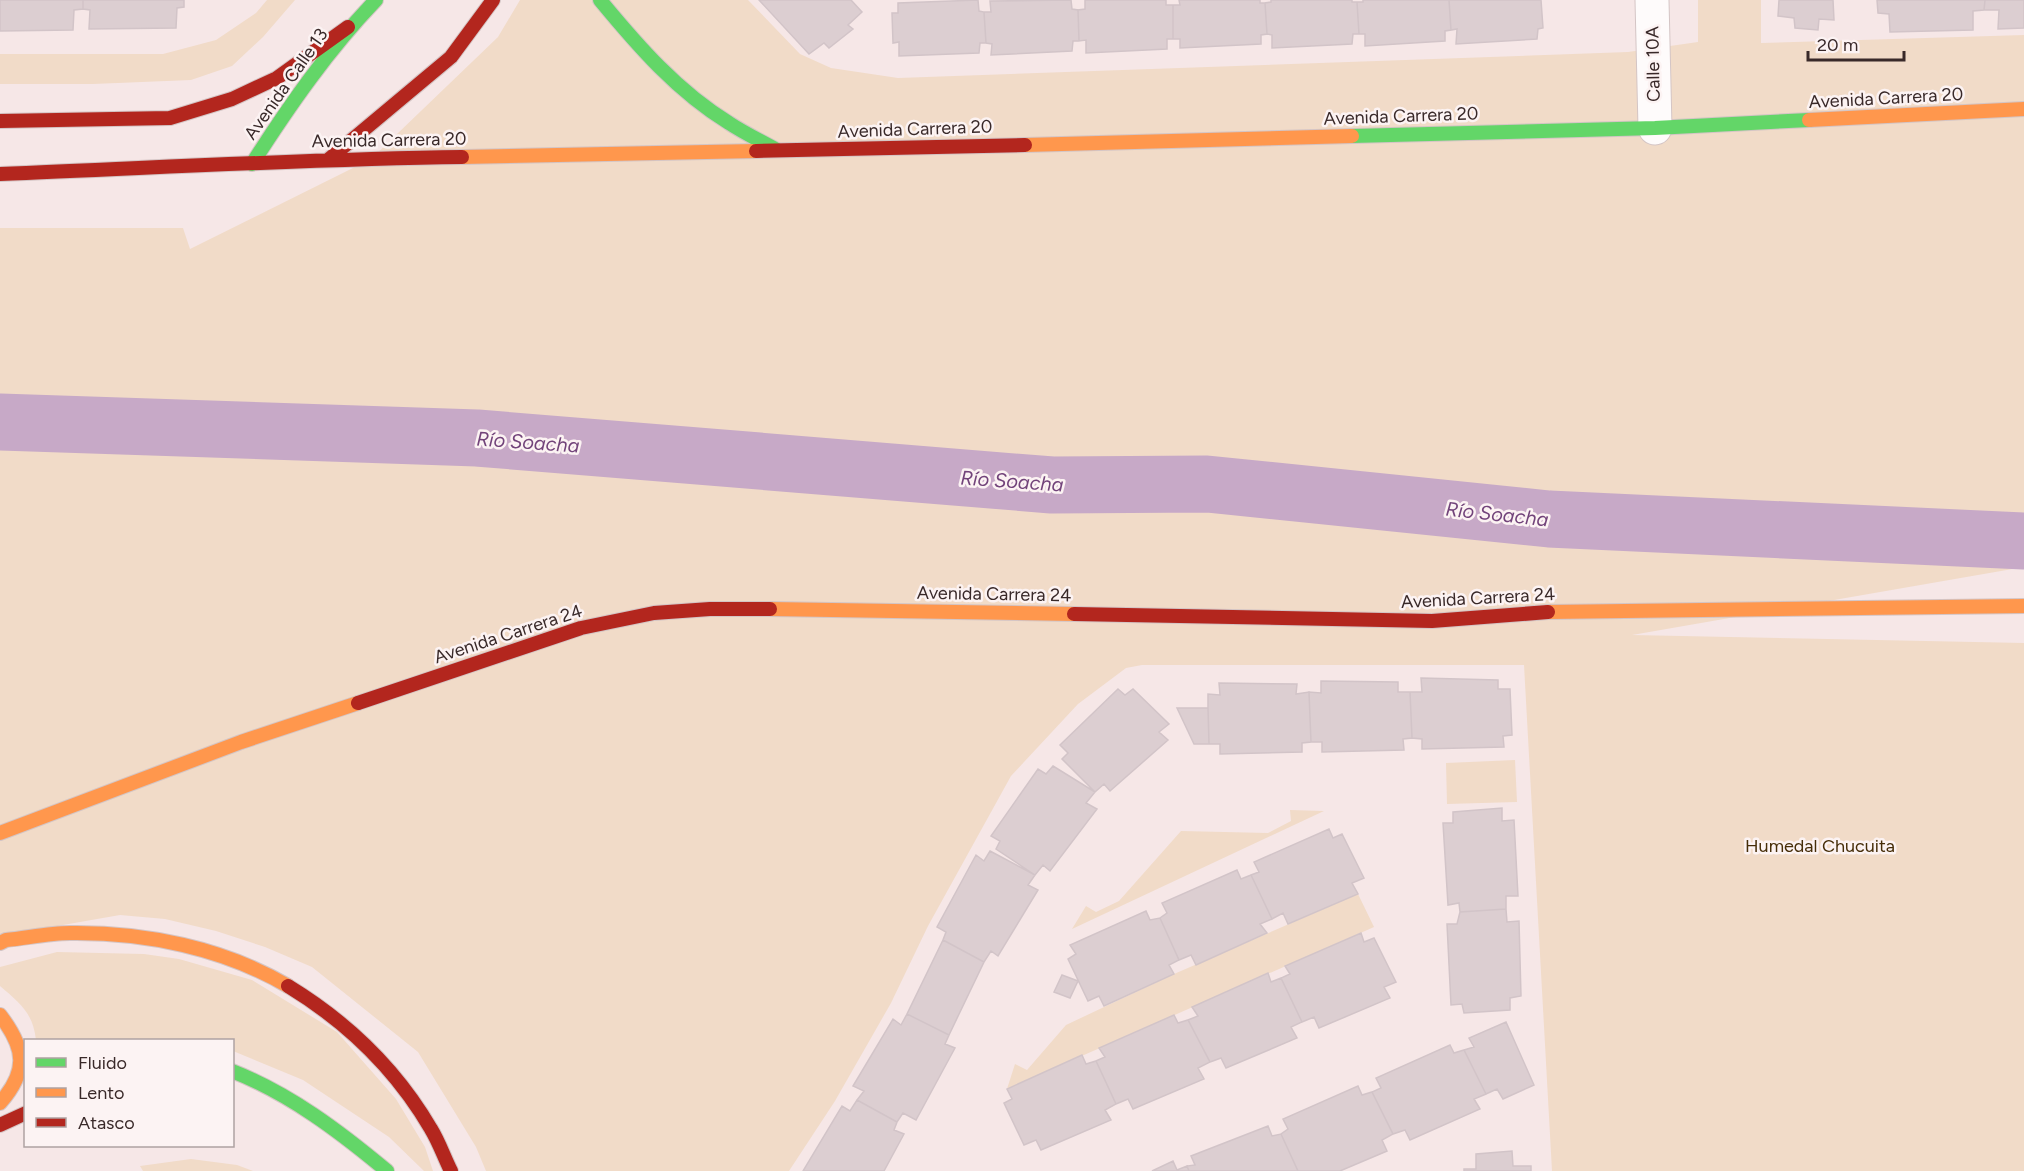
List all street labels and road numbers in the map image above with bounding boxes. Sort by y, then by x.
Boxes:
street label: Avenida Calle 13 [239,24,333,144]
street label: Calle 10A [1641,26,1665,102]
street label: Avenida Carrera 20 [1808,83,1964,113]
street label: Avenida Carrera 20 [1323,102,1479,130]
street label: Avenida Carrera 20 [837,115,993,143]
street label: Avenida Carrera 20 [311,128,467,152]
street label: Avenida Carrera 24 [917,582,1071,606]
street label: Avenida Carrera 24 [1400,583,1556,613]
street label: Avenida Carrera 24 [431,600,585,668]

